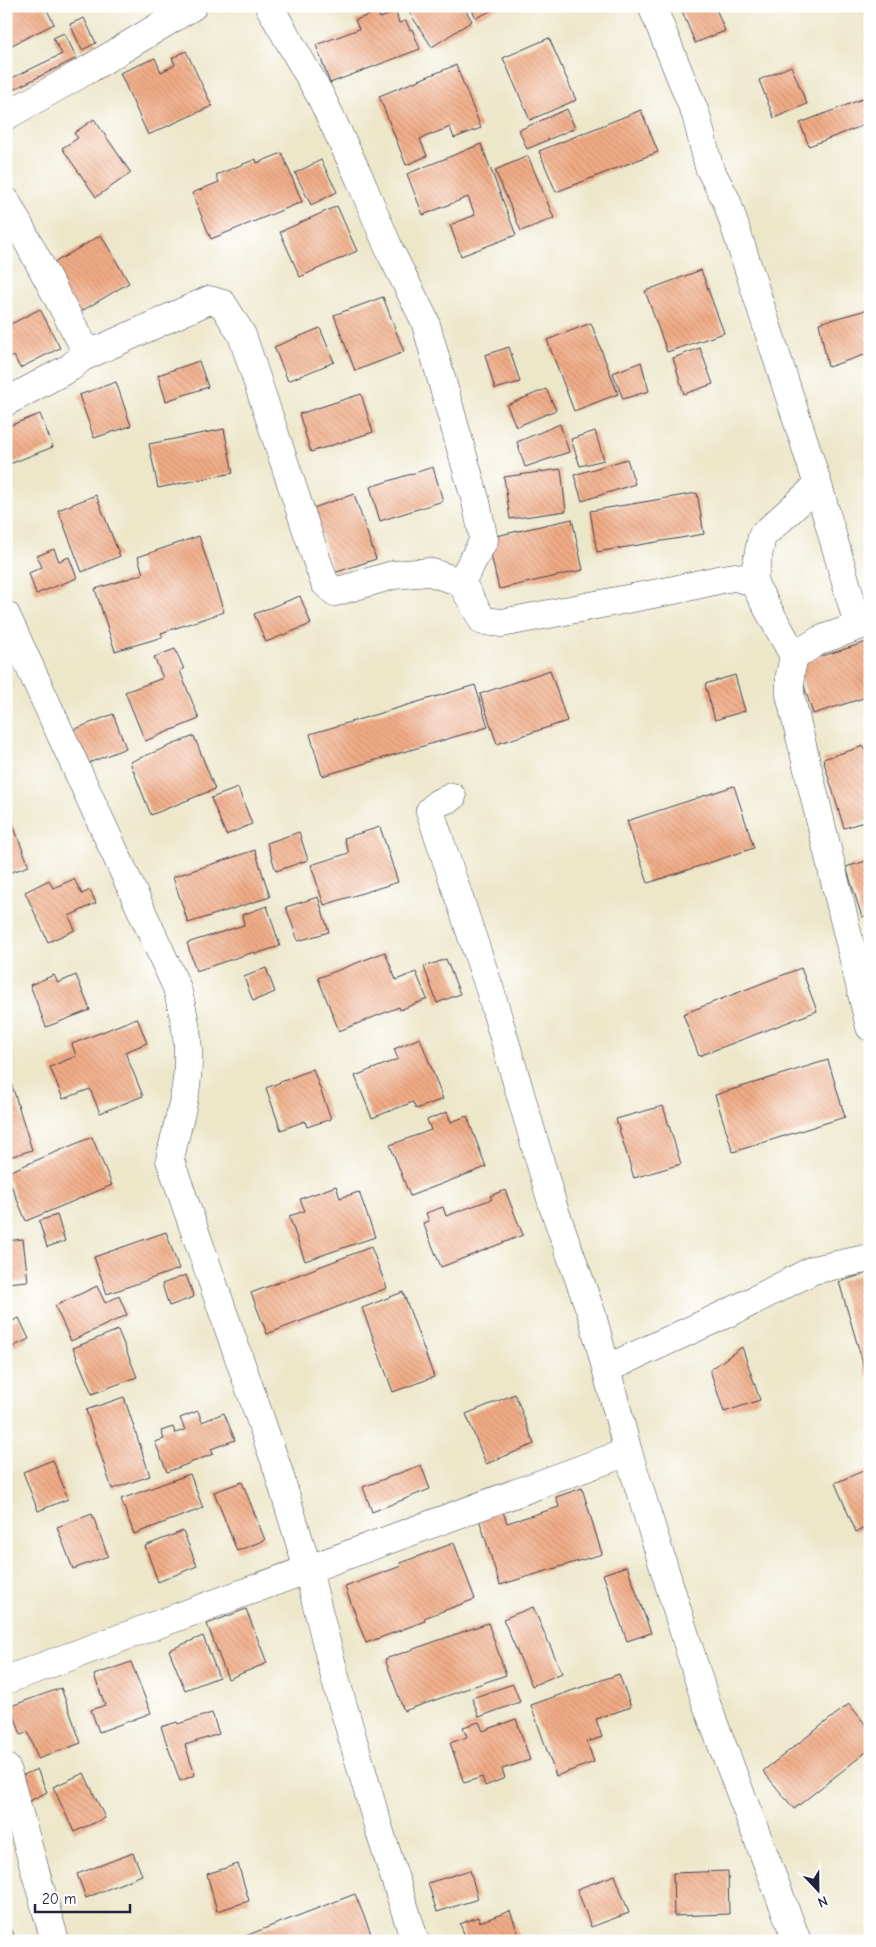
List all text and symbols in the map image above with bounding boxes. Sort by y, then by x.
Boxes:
north arrow [794,1864,844,1914]
scale bar [35,1882,130,1914]
text: 20 m [42,1890,76,1908]
text: N [815,1892,830,1911]

